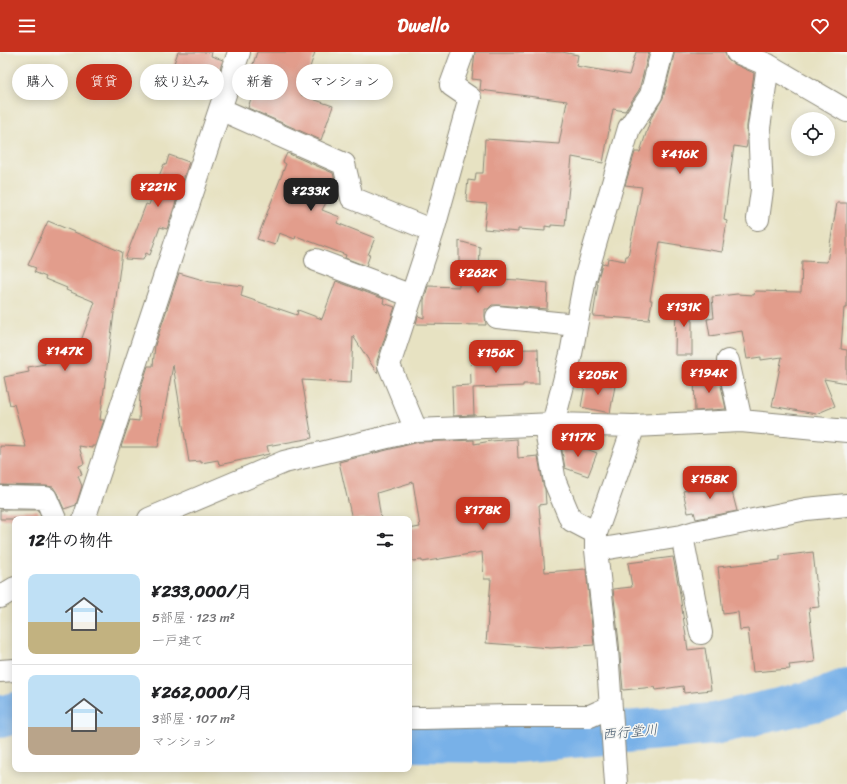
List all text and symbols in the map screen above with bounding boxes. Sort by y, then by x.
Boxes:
text: Dwello [398,10,449,42]
icon: menu [16,15,38,37]
icon: heart [809,15,831,37]
chip: 購入 [12,64,68,100]
chip: 賃貸 [76,64,132,100]
chip: 絞り込み [140,64,224,100]
chip: 新着 [232,64,288,100]
chip: マンション [296,64,393,100]
map controls [791,112,835,156]
button: locate [791,112,835,156]
pin: ¥416K [652,141,708,175]
text: ¥416K [662,142,698,165]
pin: ¥221K [130,174,186,208]
text: ¥221K [140,175,176,198]
pin: ¥233K [283,178,339,212]
text: ¥233K [293,179,329,202]
pin: ¥262K [450,260,506,294]
text: ¥262K [459,261,497,284]
pin: ¥131K [656,294,712,328]
text: ¥131K [667,295,701,318]
pin: ¥147K [37,338,93,372]
text: ¥147K [47,339,83,362]
pin: ¥156K [468,340,524,374]
text: ¥156K [478,341,514,364]
pin: ¥194K [681,360,737,394]
text: ¥194K [691,361,727,384]
pin: ¥205K [570,362,626,396]
text: ¥205K [579,363,617,386]
pin: ¥117K [550,424,606,458]
text: ¥117K [561,425,595,448]
pin: ¥158K [682,466,738,500]
text: ¥158K [692,467,728,490]
pin: ¥178K [455,497,511,531]
text: ¥178K [465,498,501,521]
text: 12件の物件 [28,525,113,555]
icon: filters [374,529,396,551]
text: ¥233,000/月 [152,576,252,606]
icon: home [60,590,108,638]
text: 5部屋 · 123 m² [152,606,235,629]
text: 一戸建て [152,629,204,652]
text: ¥262,000/月 [152,677,253,707]
icon: home [60,691,108,739]
text: 3部屋 · 107 m² [152,707,235,730]
water label: 西行堂川 [601,717,659,747]
text: マンション [152,730,216,753]

